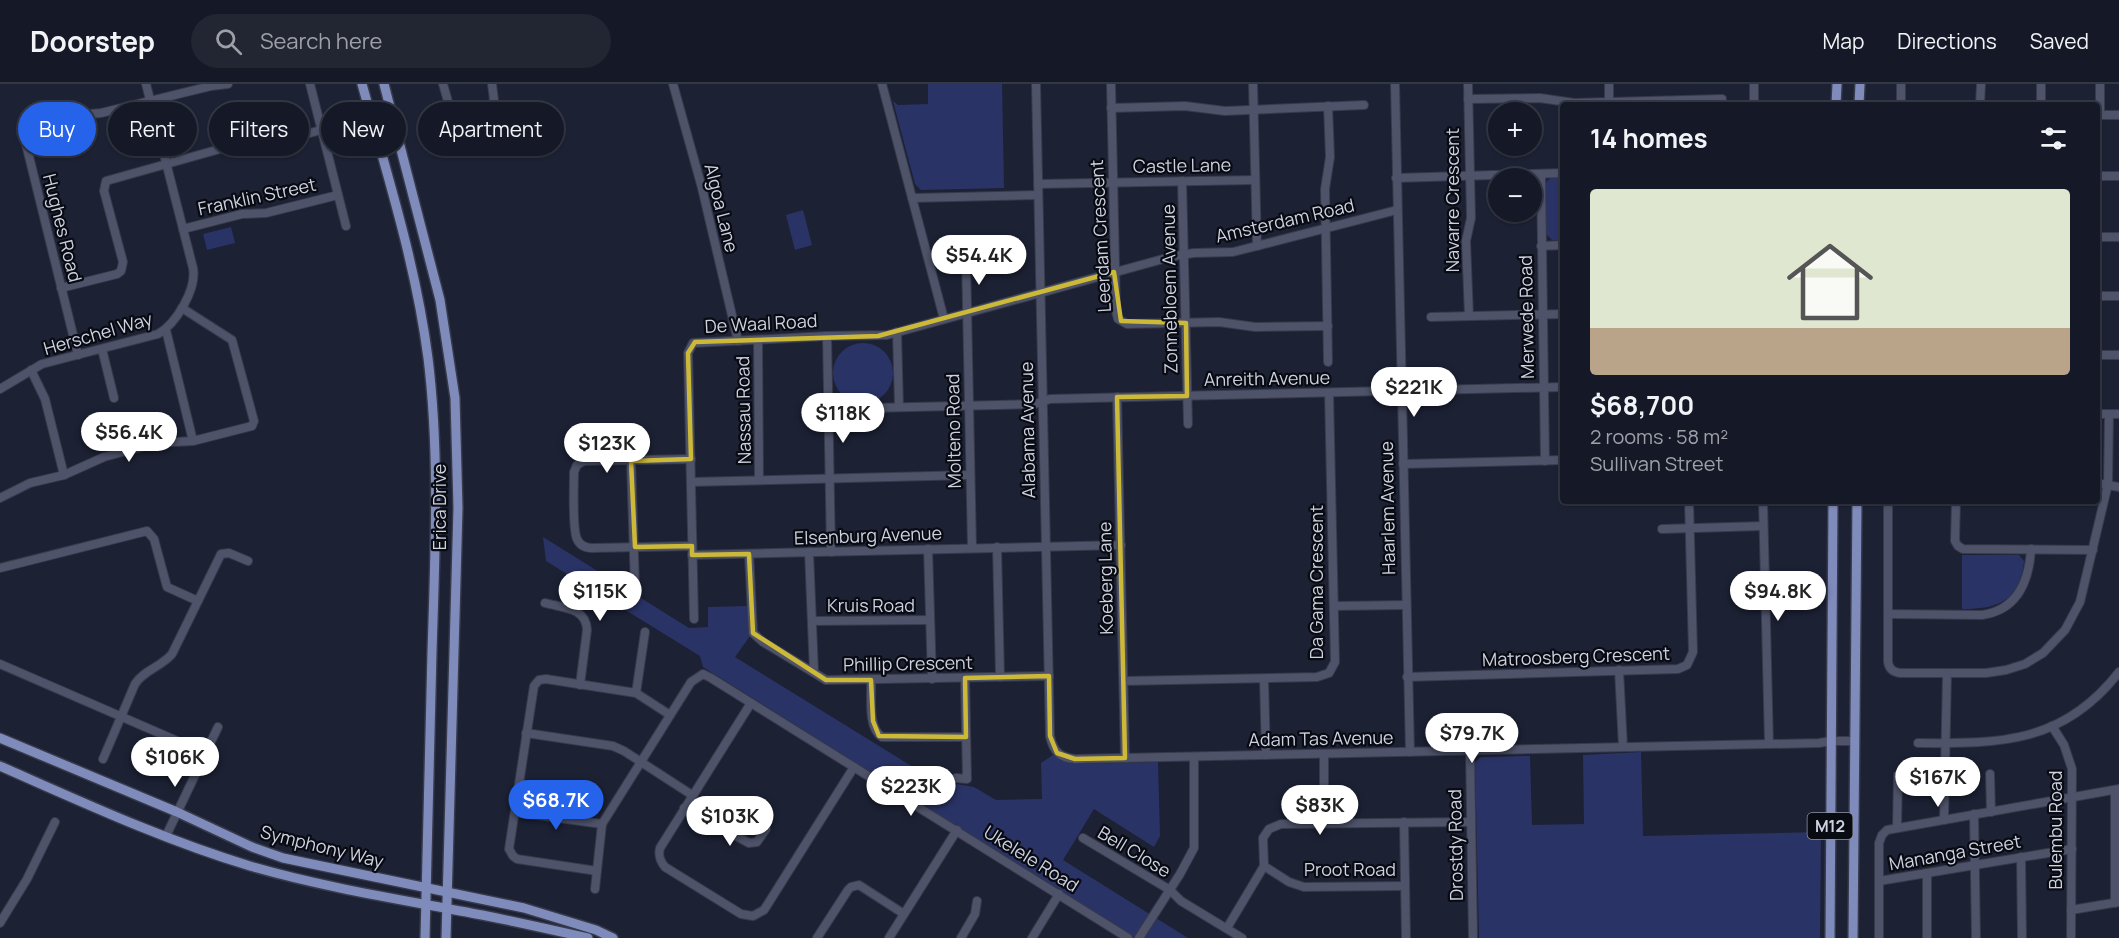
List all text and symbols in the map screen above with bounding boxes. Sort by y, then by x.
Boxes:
search box [191,14,611,68]
text: Doorstep [30,22,155,60]
icon: search [212,25,245,58]
text: Search here [260,26,382,56]
text: Map [1823,27,1864,55]
text: Directions [1897,27,1997,55]
text: Saved [2030,27,2089,55]
chip: Buy [18,102,96,156]
chip: Rent [108,102,197,156]
chip: Filters [209,102,309,156]
chip: New [321,102,406,156]
chip: Apartment [418,102,564,156]
map controls [1488,102,1542,222]
button: + [1488,102,1542,156]
text: 14 homes [1590,120,1708,156]
icon: filters [2037,122,2070,155]
street label: Navarre Crescent [1440,128,1464,272]
street label: Castle Lane [1133,152,1231,178]
street label: Leerdam Crescent [1084,159,1116,313]
street label: Algoa Lane [699,161,745,255]
button: − [1488,168,1542,222]
street label: Hughes Road [38,171,88,284]
street label: Franklin Street [195,172,318,220]
street label: Amsterdam Road [1213,192,1357,248]
street label: Zonnebloem Avenue [1156,204,1182,374]
icon: home [1776,228,1884,336]
pin: $54.4K [930,235,1028,286]
text: $54.4K [945,241,1013,268]
street label: Merwede Road [1513,255,1539,379]
street label: Herschel Way [40,306,156,360]
street label: De Waal Road [704,308,818,338]
street label: Nassau Road [730,356,756,464]
street label: Alabama Avenue [1014,361,1040,499]
street label: Anreith Avenue [1204,365,1330,391]
pin: $221K [1372,367,1456,418]
text: $221K [1385,373,1443,400]
street label: Molteno Road [940,374,966,489]
text: $68,700 [1590,387,1694,423]
pin: $118K [801,393,885,444]
text: $118K [815,399,871,426]
pin: $56.4K [80,412,178,463]
text: $56.4K [95,418,163,445]
pin: $123K [565,423,649,474]
text: 2 rooms · 58 m² [1590,423,1728,450]
text: $123K [578,429,636,456]
street label: Haarlem Avenue [1374,441,1400,575]
text: Sullivan Street [1590,450,1724,477]
street label: Erica Drive [427,464,451,550]
street label: Da Gama Crescent [1304,505,1328,659]
street label: Elsenburg Avenue [793,520,942,550]
street label: Koeberg Lane [1092,521,1118,635]
pin: $115K [558,571,642,622]
pin: $94.8K [1729,571,1827,622]
text: $115K [573,577,627,604]
text: $94.8K [1744,577,1812,604]
street label: Kruis Road [827,593,915,617]
street label: Matroosberg Crescent [1482,641,1670,671]
street label: Phillip Crescent [843,650,973,676]
pin: $79.7K [1423,713,1521,764]
text: $79.7K [1439,719,1505,746]
street label: Adam Tas Avenue [1248,725,1394,751]
pin: $106K [133,737,217,788]
text: $106K [145,743,205,770]
pin: $167K [1896,757,1980,808]
text: $167K [1909,763,1967,790]
pin: $223K [869,766,953,817]
street label: Bulembu Road [2043,770,2067,890]
text: $223K [881,772,941,799]
pin: $68.7K [507,780,605,831]
pin: $83K [1284,785,1356,836]
text: $68.7K [523,786,589,813]
street label: Drostdy Road [1442,789,1468,901]
text: $83K [1295,791,1345,818]
pin: $103K [688,796,772,847]
text: $103K [700,802,760,829]
road number: M12 [1808,813,1852,839]
street label: Symphony Way [258,819,387,873]
street label: Ukelele Road [980,819,1084,897]
street label: Bell Close [1094,820,1175,882]
street label: Mananga Street [1887,829,2023,875]
street label: Proot Road [1304,857,1396,881]

